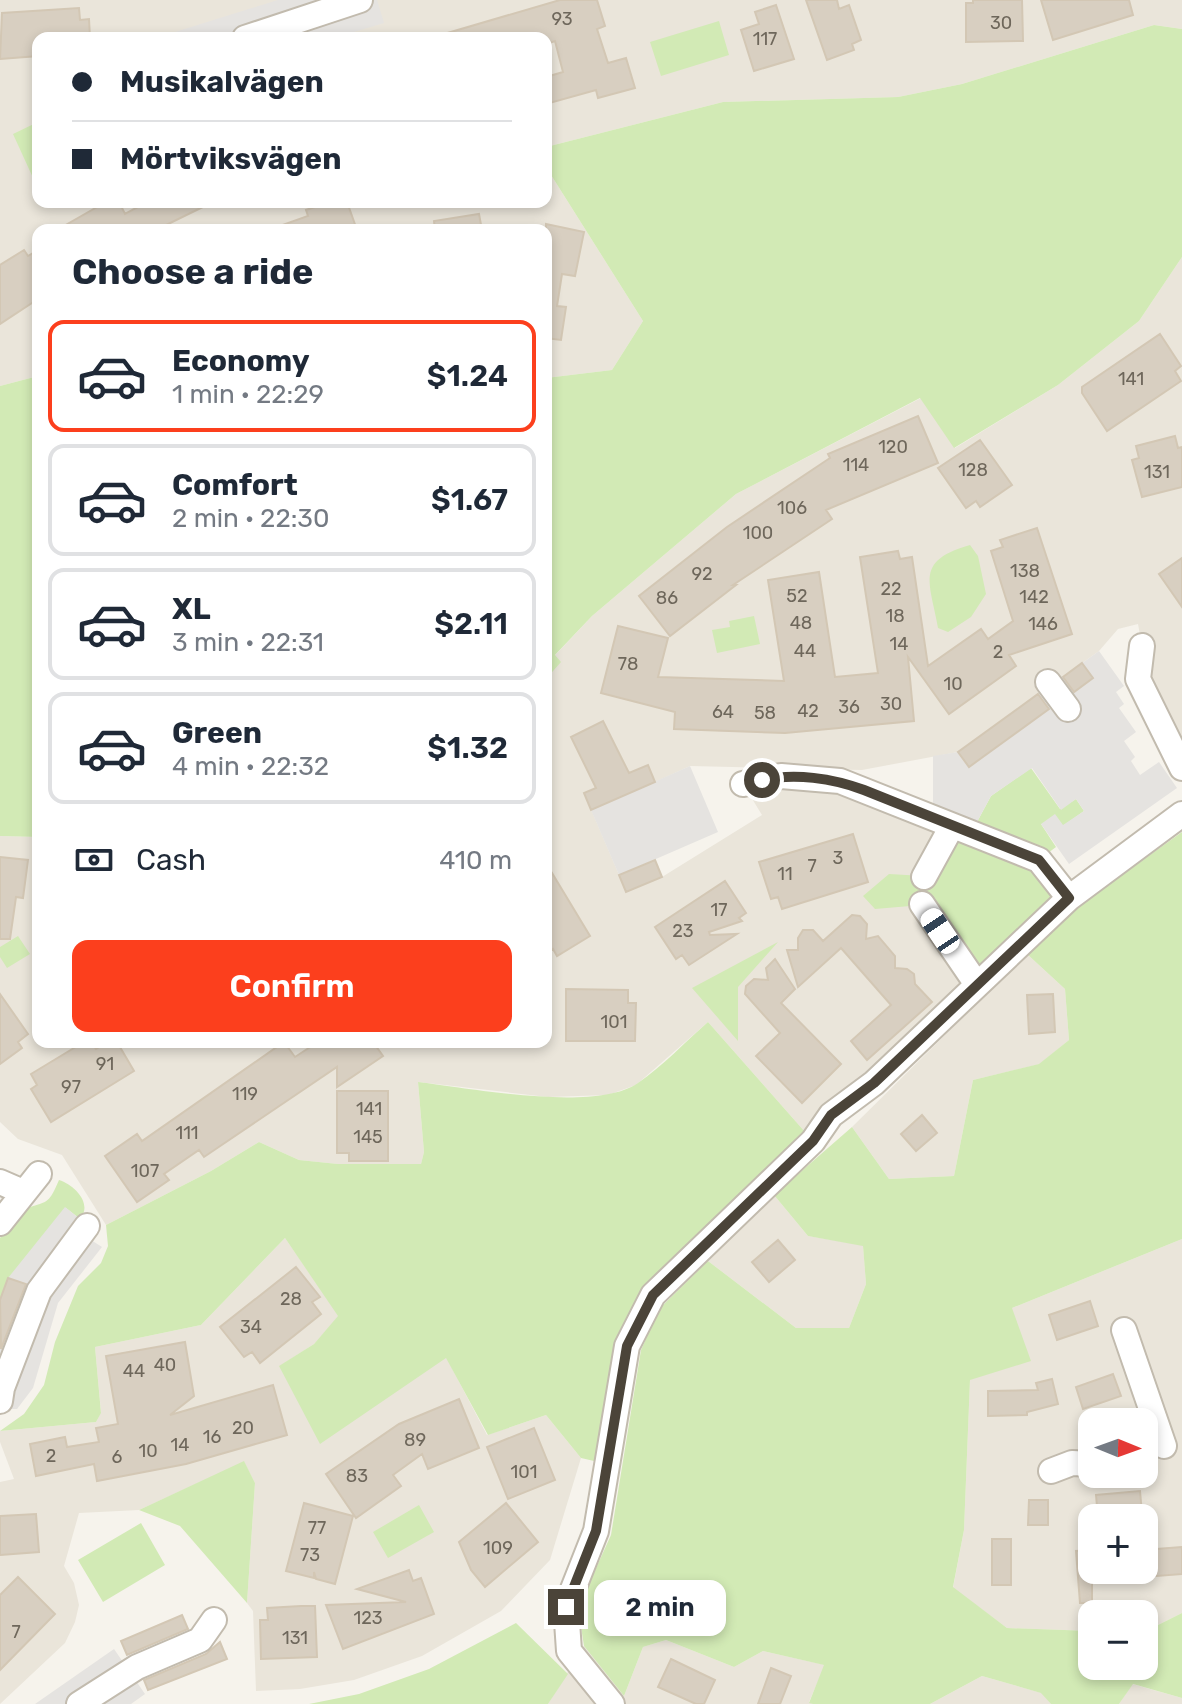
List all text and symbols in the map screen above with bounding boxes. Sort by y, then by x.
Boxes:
house number: 93 [551,8,573,30]
house number: 30 [990,12,1012,34]
house number: 117 [753,28,777,50]
text: Musikalvägen [120,64,324,100]
text: Mörtviksvägen [120,141,341,177]
text: Choose a ride [72,250,313,293]
icon: car [76,340,148,412]
text: Economy [172,343,310,379]
text: $1.24 [427,358,508,394]
house number: 141 [1118,368,1144,390]
text: 1 min · 22:29 [172,379,324,410]
house number: 120 [878,436,908,458]
house number: 114 [843,454,869,476]
house number: 128 [958,459,988,481]
house number: 131 [1144,461,1170,483]
icon: car [76,464,148,536]
text: Comfort [172,467,298,503]
text: $1.67 [431,482,508,518]
house number: 106 [777,497,807,519]
text: 2 min · 22:30 [172,503,329,534]
house number: 100 [743,522,773,544]
house number: 138 [1010,560,1040,582]
house number: 92 [691,563,713,585]
house number: 22 [880,578,902,600]
house number: 52 [786,585,808,607]
house number: 142 [1019,586,1049,608]
house number: 86 [656,587,678,609]
icon: car [76,588,148,660]
text: XL [172,591,211,627]
house number: 18 [885,605,905,627]
text: $2.11 [434,606,508,642]
house number: 48 [790,612,812,634]
house number: 146 [1028,613,1058,635]
text: 3 min · 22:31 [172,627,324,658]
house number: 14 [890,633,908,655]
house number: 44 [794,640,816,662]
house number: 2 [993,641,1003,663]
house number: 78 [618,653,638,675]
house number: 10 [943,673,963,695]
house number: 30 [880,693,902,715]
house number: 36 [838,696,860,718]
house number: 42 [797,700,819,722]
house number: 64 [712,701,734,723]
house number: 58 [754,702,776,724]
icon: car [76,712,148,784]
text: Green [172,715,262,751]
text: $1.32 [427,730,508,766]
text: 4 min · 22:32 [172,751,329,782]
route start [744,762,780,798]
icon: cash [72,838,116,882]
text: Cash [136,842,206,878]
text: 410 m [439,845,512,876]
house number: 3 [833,847,843,869]
house number: 7 [807,855,817,877]
house number: 11 [777,863,793,885]
house number: 17 [711,899,727,921]
car [917,904,963,958]
house number: 23 [672,920,694,942]
button: Confirm [72,940,512,1032]
house number: 101 [601,1011,627,1033]
house number: 91 [96,1053,114,1075]
house number: 97 [61,1076,81,1098]
house number: 119 [232,1083,258,1105]
house number: 141 [356,1098,382,1120]
house number: 111 [175,1122,199,1144]
house number: 145 [353,1126,383,1148]
house number: 107 [131,1160,159,1182]
house number: 28 [280,1288,302,1310]
house number: 34 [240,1316,262,1338]
house number: 40 [154,1354,176,1376]
house number: 44 [123,1360,145,1382]
north arrow [1078,1408,1158,1488]
map controls [1078,1408,1158,1680]
house number: 20 [232,1417,254,1439]
house number: 16 [203,1426,221,1448]
house number: 89 [404,1429,426,1451]
house number: 14 [171,1434,189,1456]
house number: 10 [138,1440,158,1462]
house number: 2 [46,1445,56,1467]
house number: 6 [112,1446,123,1468]
house number: 101 [511,1461,537,1483]
house number: 83 [346,1465,368,1487]
button: + [1078,1504,1158,1584]
house number: 77 [308,1517,326,1539]
house number: 109 [483,1537,513,1559]
house number: 73 [300,1544,320,1566]
callout: 2 min [594,1579,726,1635]
route end [548,1589,584,1625]
text: 2 min [625,1592,695,1623]
button: − [1078,1600,1158,1680]
house number: 123 [353,1607,383,1629]
house number: 7 [11,1621,21,1643]
house number: 131 [282,1627,308,1649]

